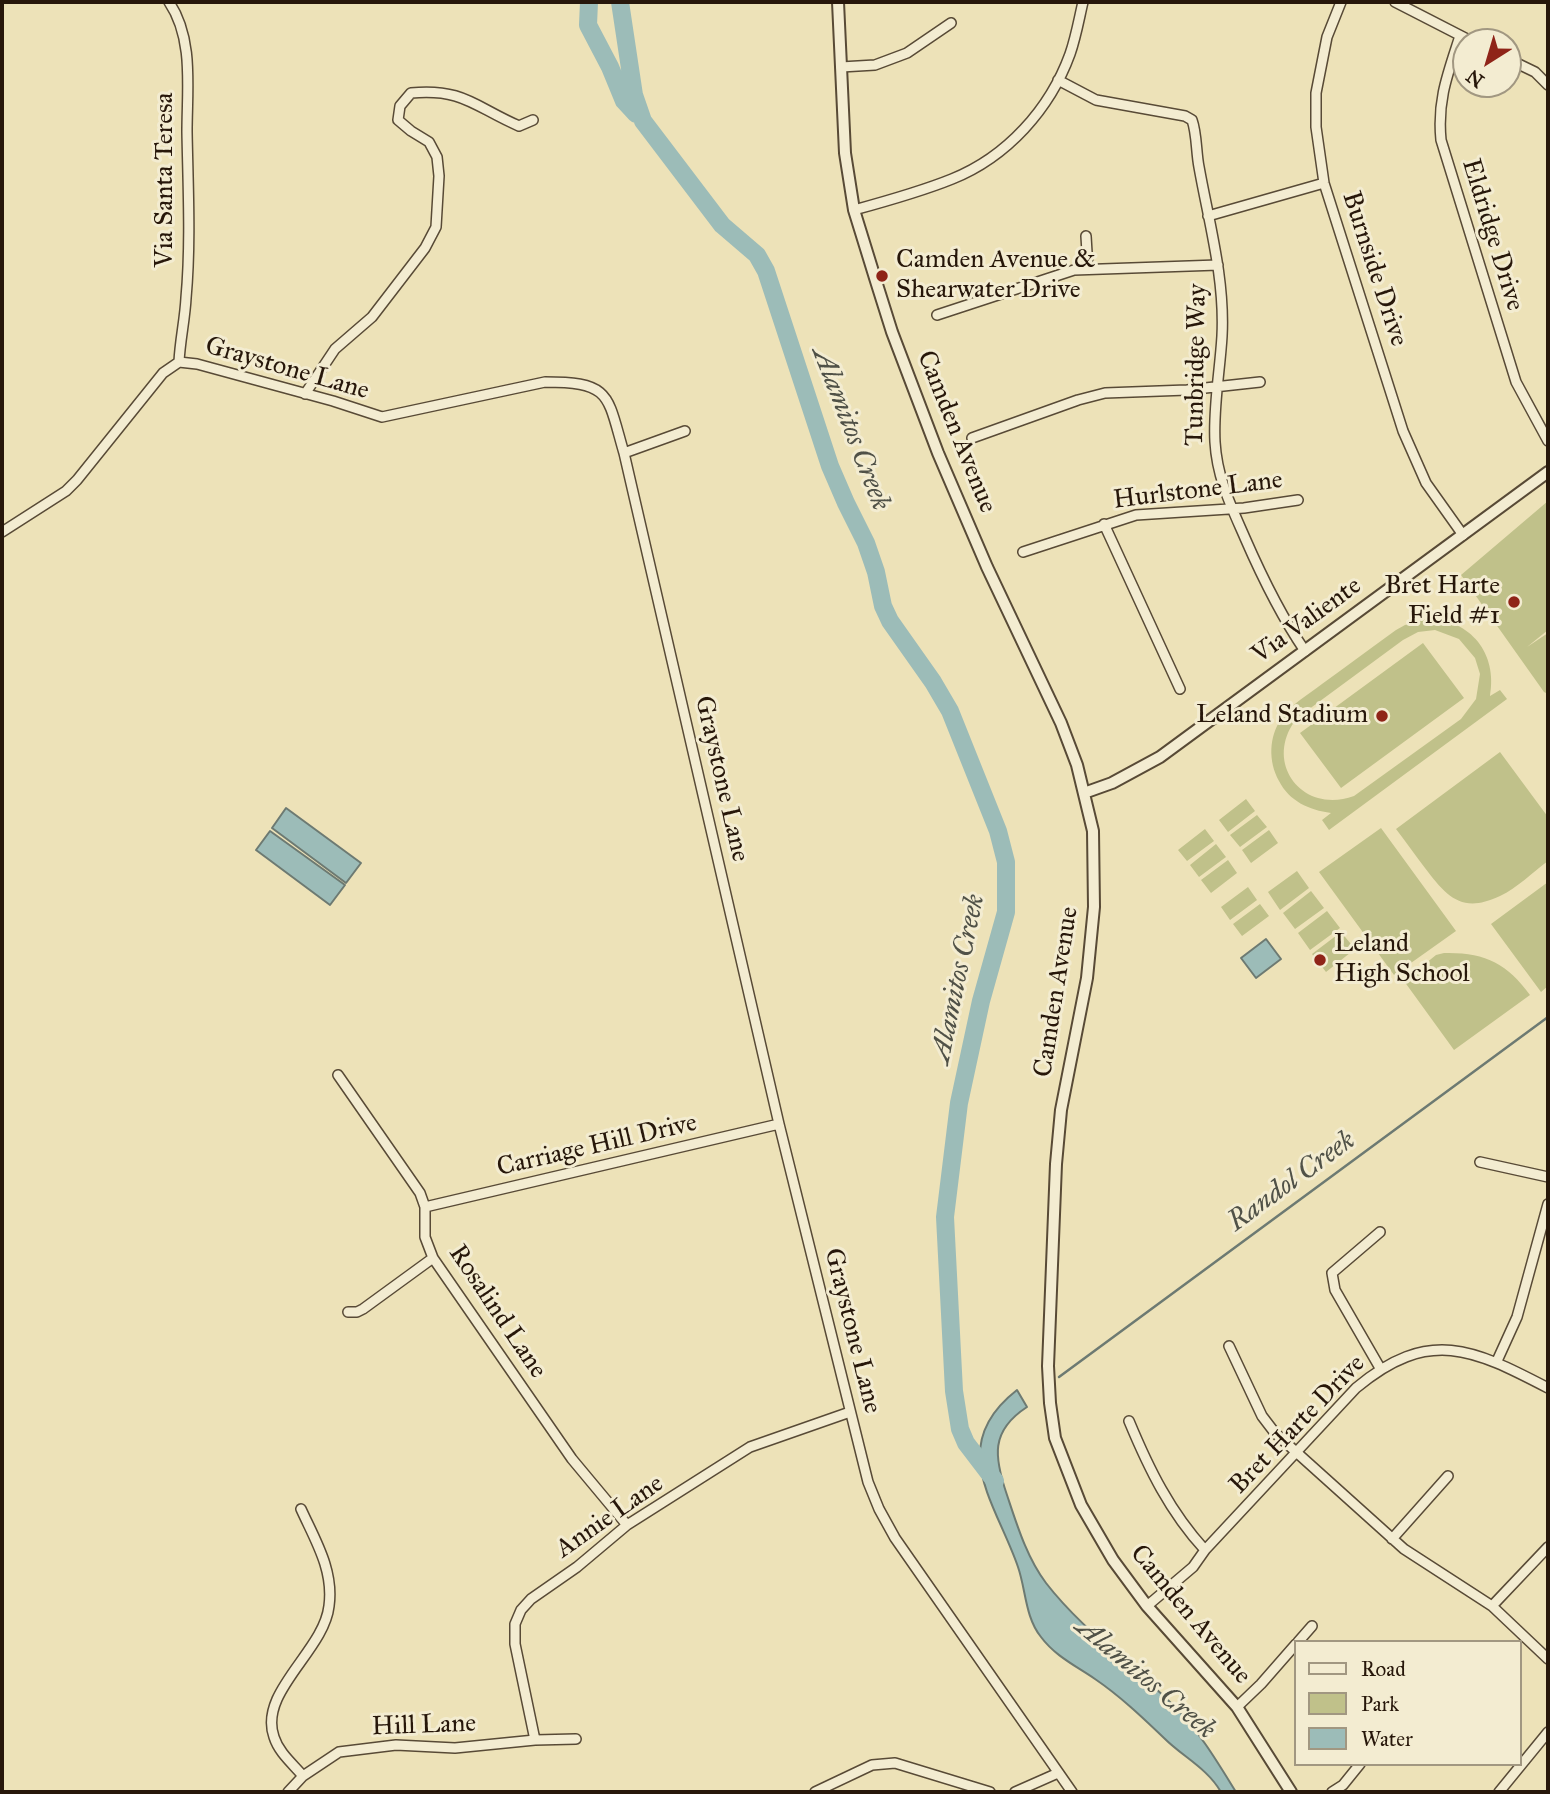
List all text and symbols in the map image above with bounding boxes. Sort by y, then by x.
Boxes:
north arrow [1452,28,1522,98]
text: N [1462,65,1489,93]
street label: Via Santa Teresa [150,93,182,267]
street label: Eldridge Drive [1454,155,1530,315]
street label: Burnside Drive [1334,188,1414,350]
place label: Camden Avenue & Shearwater Drive [896,245,1096,306]
marker: Camden Avenue & Shearwater Drive [874,268,890,284]
street label: Tunbridge Way [1180,284,1214,446]
street label: Graystone Lane [201,331,373,407]
water label: Alamitos Creek [803,343,897,515]
street label: Camden Avenue [909,346,1003,518]
street label: Hurlstone Lane [1112,465,1284,517]
street label: Via Valiente [1246,571,1368,671]
place label: Bret Harte Field #1 [1384,571,1500,632]
marker: Bret Harte Field #1 [1506,594,1522,610]
street label: Graystone Lane [687,693,755,865]
place label: Leland Stadium [1196,700,1368,732]
marker: Leland Stadium [1374,708,1390,724]
water label: Alamitos Creek [925,891,993,1067]
street label: Camden Avenue [1028,905,1086,1079]
place label: Leland High School [1334,929,1470,990]
marker: Leland High School [1312,952,1328,968]
street label: Carriage Hill Drive [494,1108,700,1184]
water label: Randol Creek [1222,1124,1362,1240]
street label: Rosalind Lane [441,1240,553,1384]
street label: Graystone Lane [816,1245,888,1417]
street label: Bret Harte Drive [1224,1349,1372,1501]
street label: Annie Lane [550,1469,670,1565]
street label: Camden Avenue [1123,1539,1257,1691]
water label: Alamitos Creek [1068,1611,1222,1747]
legend [1294,1640,1522,1766]
text: Road [1361,1656,1406,1682]
text: Park [1361,1691,1399,1717]
street label: Hill Lane [371,1709,477,1743]
text: Water [1361,1726,1413,1752]

